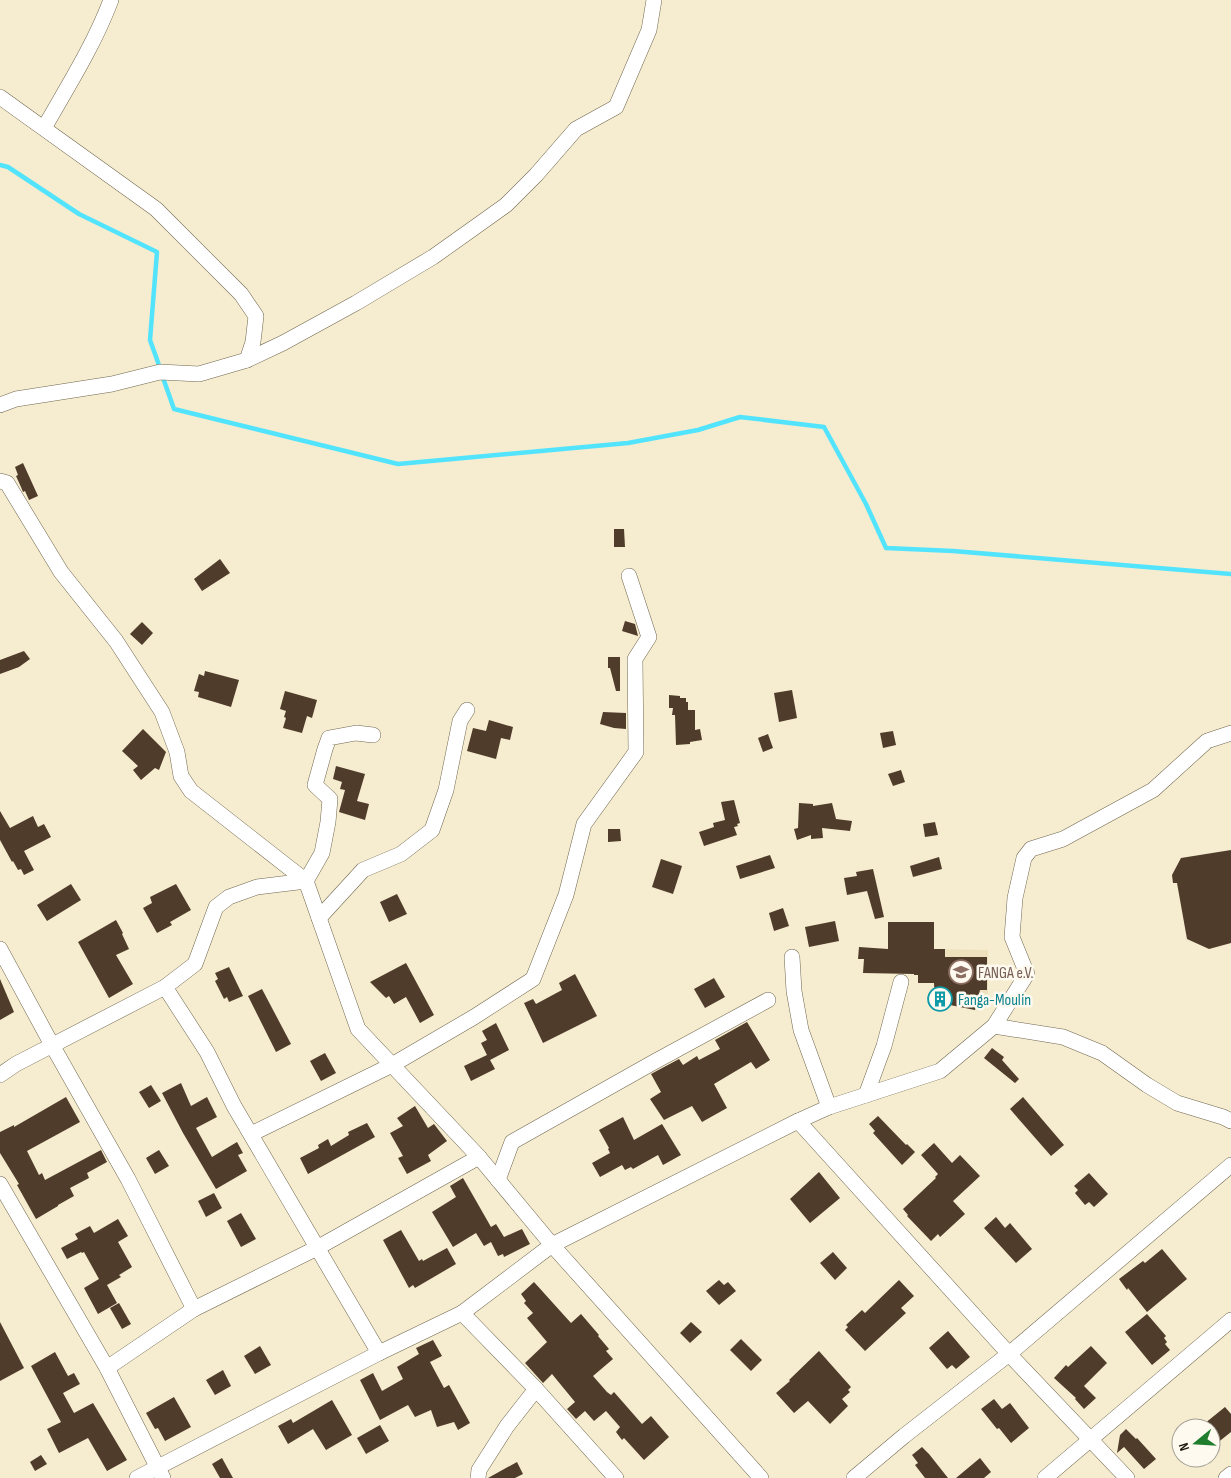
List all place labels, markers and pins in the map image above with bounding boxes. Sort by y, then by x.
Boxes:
school or university icon: FANGA e.V. [948,959,974,985]
place label: FANGA e.V. [978,964,1034,983]
building icon: Fanga-Moulin [927,986,953,1012]
place label: Fanga-Moulin [958,991,1031,1010]

